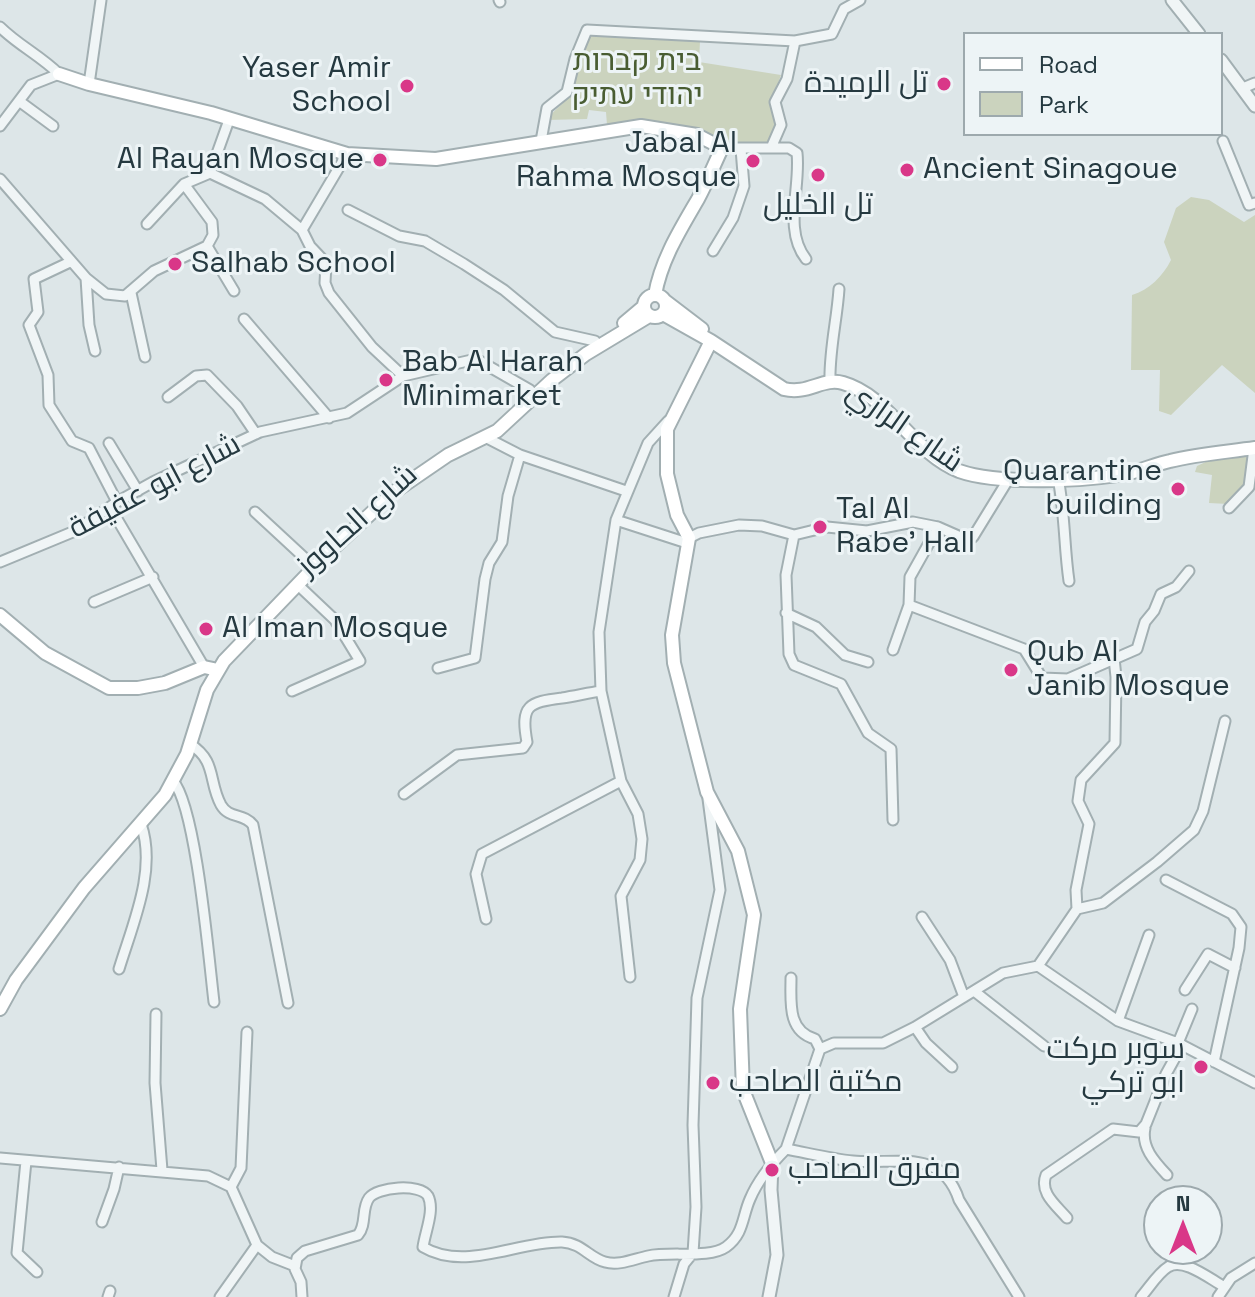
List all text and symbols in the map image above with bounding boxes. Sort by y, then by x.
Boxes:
legend [963,32,1223,136]
park label: בית קברות יהודי עתיק [571,44,703,114]
text: Road [1039,49,1098,80]
place label: Yaser Amir School [242,51,391,122]
place label: تل الرميدة [804,66,928,102]
marker: تل الرميدة [935,75,953,93]
marker: Yaser Amir School [398,77,416,95]
text: Park [1039,89,1089,120]
place label: Jabal Al Rahma Mosque [516,126,737,196]
place label: Al Rayan Mosque [117,142,364,178]
marker: Al Rayan Mosque [371,151,389,169]
marker: Jabal Al Rahma Mosque [744,152,762,170]
place label: Ancient Sinagoue [923,152,1178,188]
marker: Ancient Sinagoue [898,161,916,179]
marker: تل الخليل [809,166,827,184]
place label: تل الخليل [763,188,873,224]
place label: Salhab School [191,246,396,282]
marker: Salhab School [166,255,184,273]
place label: Bab Al Harah Minimarket [402,345,583,416]
marker: Bab Al Harah Minimarket [377,371,395,389]
street label: شارع الرازي [839,375,969,481]
street label: شارع ابو عفيفة [63,427,247,547]
place label: Quarantine building [1003,454,1162,524]
street label: شارع الحاووز [290,458,426,584]
marker: Quarantine building [1169,480,1187,498]
place label: Tal Al Rabe' Hall [836,492,975,562]
marker: Tal Al Rabe' Hall [811,518,829,536]
place label: Al Iman Mosque [222,611,448,647]
marker: Al Iman Mosque [197,620,215,638]
place label: Qub Al Janib Mosque [1027,635,1230,706]
marker: Qub Al Janib Mosque [1002,661,1020,679]
place label: سوبر مركت ابو تركي [1047,1032,1185,1102]
marker: سوبر مركت ابو تركي [1192,1058,1210,1076]
place label: مكتبة الصاحب [729,1065,903,1101]
marker: مكتبة الصاحب [704,1074,722,1092]
place label: مفرق الصاحب [788,1152,961,1188]
marker: مفرق الصاحب [763,1161,781,1179]
north arrow [1143,1185,1223,1265]
text: N [1176,1189,1190,1217]

